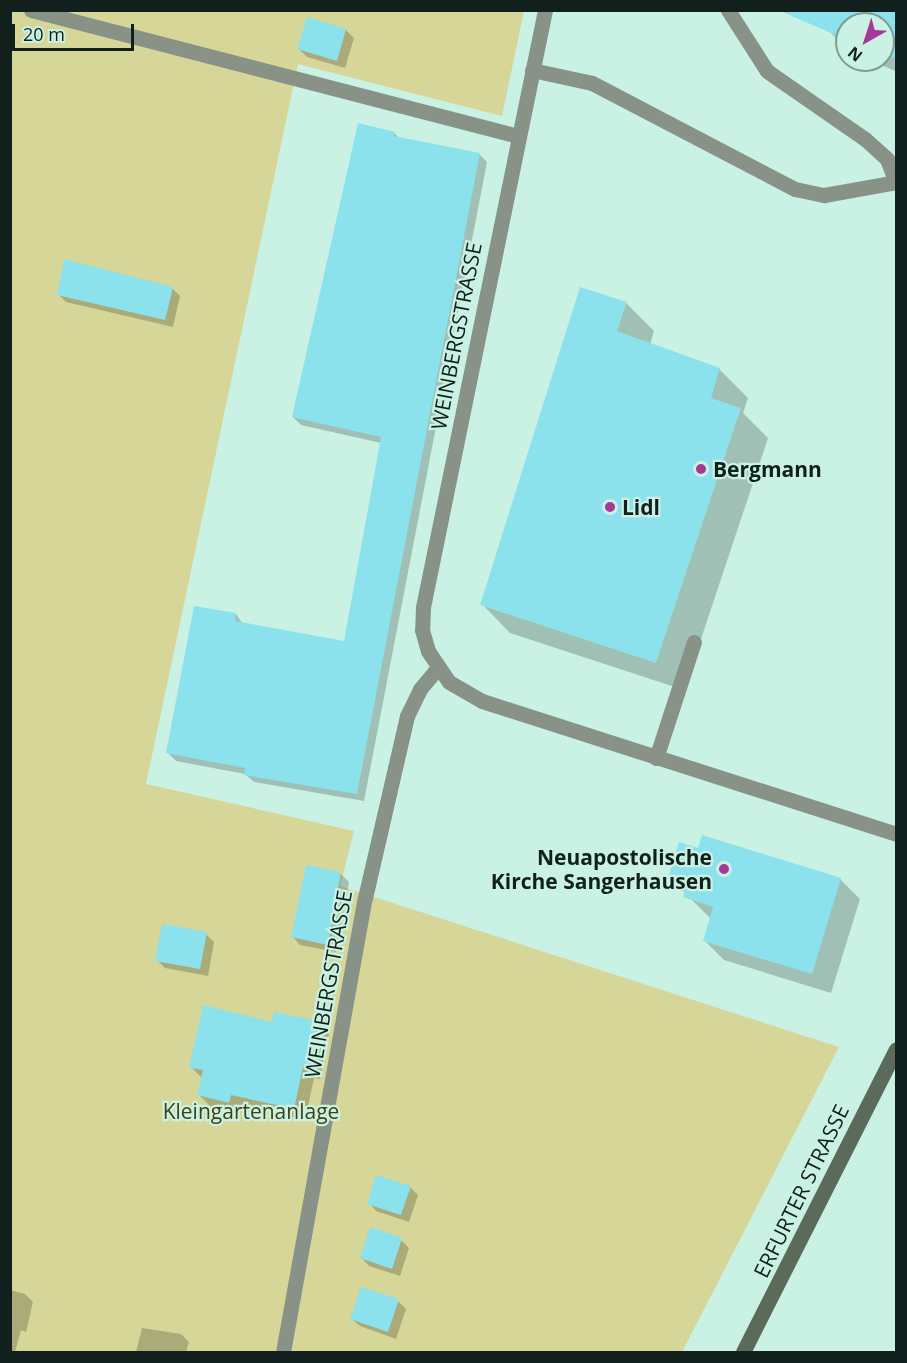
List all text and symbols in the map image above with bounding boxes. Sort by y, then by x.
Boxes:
scale bar [15,12,136,50]
north arrow [835,12,895,72]
text: 20 m [23,22,65,46]
text: N [843,42,867,67]
street label: WEINBERGSTRASSE [425,240,487,432]
place label: Bergmann [713,456,822,482]
marker: Bergmann [694,462,708,476]
place label: Lidl [622,494,660,520]
marker: Lidl [603,500,617,514]
place label: Neuapostolische Kirche Sangerhausen [491,844,712,894]
marker: Neuapostolische Kirche Sangerhausen [717,862,731,876]
street label: WEINBERGSTRASSE [299,888,357,1080]
park label: Kleingartenanlage [163,1098,339,1124]
street label: ERFURTER STRASSE [748,1100,854,1282]

